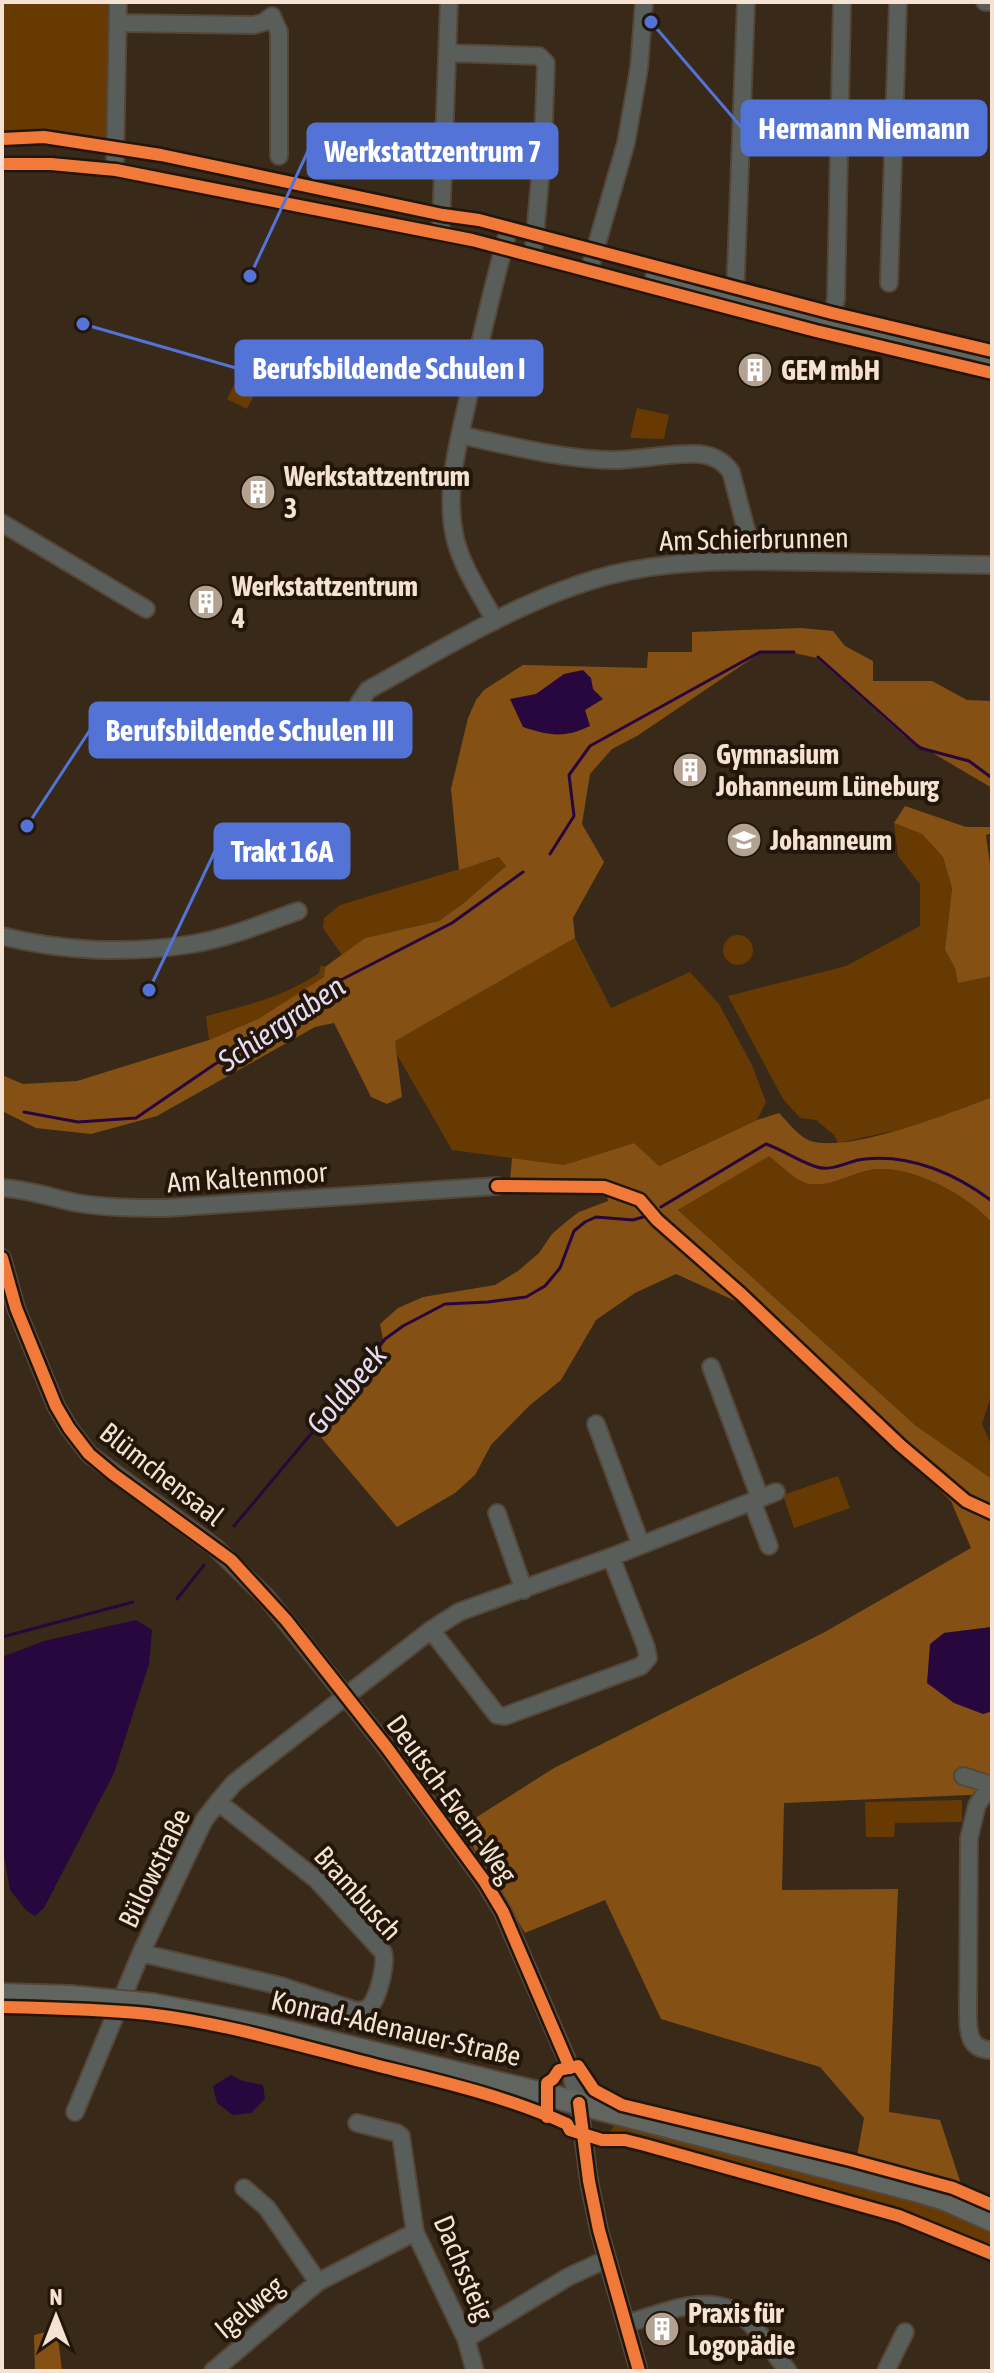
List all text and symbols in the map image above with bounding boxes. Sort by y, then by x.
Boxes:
callout: Hermann Niemann [742,101,986,155]
text: Hermann Niemann [758,111,970,145]
callout: Werkstattzentrum 7 [308,124,557,178]
text: Werkstattzentrum 7 [323,134,542,168]
callout: Berufsbildende Schulen I [236,341,542,395]
text: Berufsbildende Schulen I [252,351,526,385]
building icon: GEM mbH [736,351,774,389]
place label: GEM mbH [781,354,880,386]
place label: Werkstattzentrum 3 [283,460,470,524]
building icon: Werkstattzentrum 3 [239,473,277,511]
street label: Am Schierbrunnen [659,521,849,557]
place label: Werkstattzentrum 4 [231,570,418,634]
building icon: Werkstattzentrum 4 [187,583,225,621]
callout: Berufsbildende Schulen III [90,703,411,757]
text: Berufsbildende Schulen III [106,713,394,747]
place label: Gymnasium Johanneum Lüneburg [715,738,940,802]
building icon: Gymnasium Johanneum Lüneburg [671,751,709,789]
school or university icon: Johanneum [725,821,763,859]
callout: Trakt 16A [215,824,349,878]
place label: Johanneum [769,824,892,856]
text: Trakt 16A [231,834,334,868]
water label: Schiergraben [211,968,351,1078]
street label: Am Kaltenmoor [166,1155,329,1199]
water label: Goldbeek [299,1337,394,1440]
street label: Blümchensaal [94,1416,231,1533]
street label: Deutsch-Evern-Weg [380,1709,524,1889]
street label: Bülowstraße [112,1803,196,1933]
street label: Brambusch [308,1840,408,1946]
street label: Konrad-Adenauer-Straße [268,1984,524,2072]
street label: Dachssteig [428,2210,500,2326]
street label: Igelweg [208,2269,290,2345]
north arrow [16,2277,96,2357]
text: N [50,2284,62,2310]
place label: Praxis für Logopädie [688,2297,795,2361]
building icon: Praxis für Logopädie [643,2310,681,2348]

